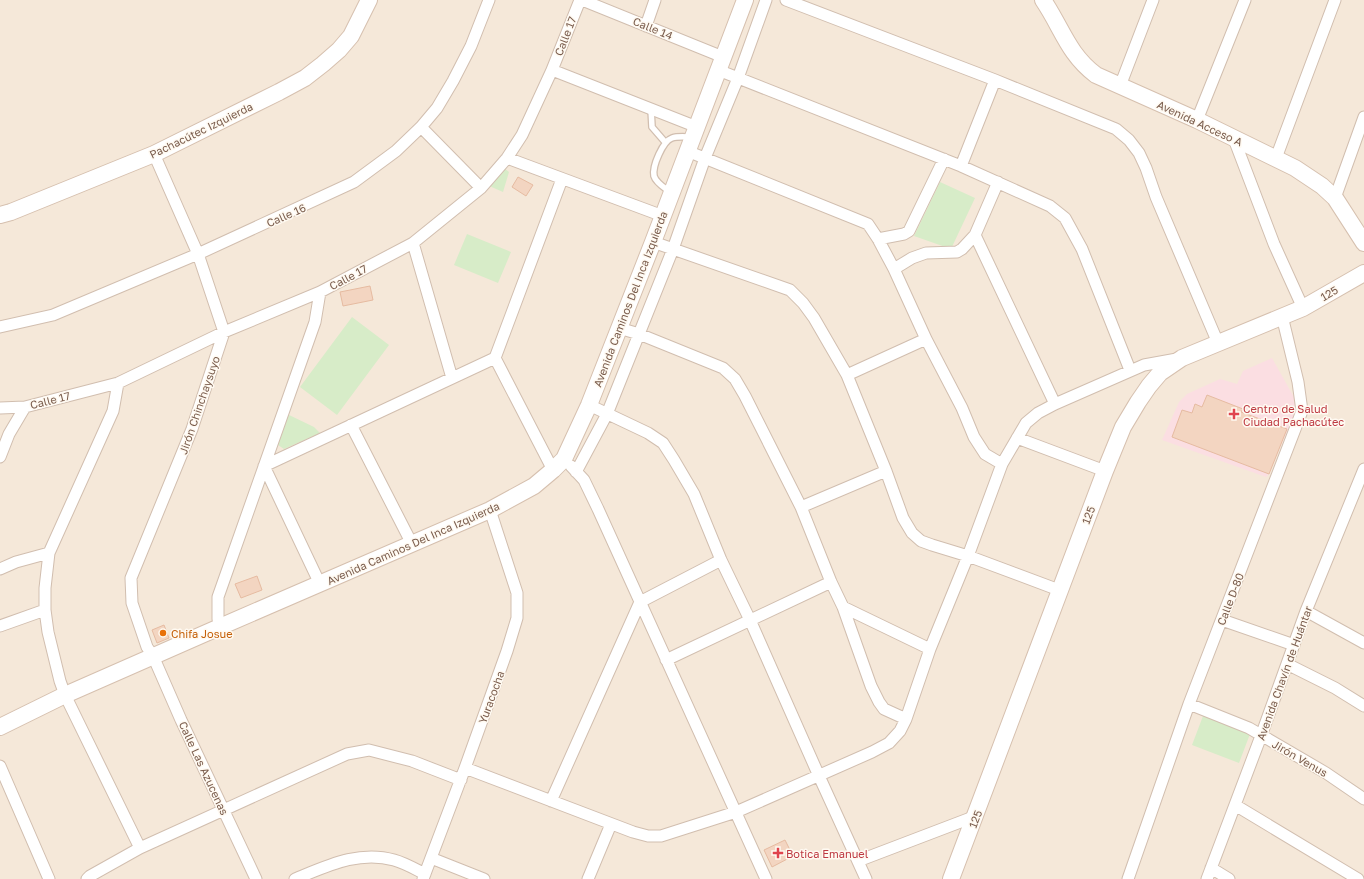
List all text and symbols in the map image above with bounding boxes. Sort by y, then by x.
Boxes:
street label: Calle 17 [552,14,578,57]
street label: Calle 14 [631,14,675,42]
street label: Avenida Acceso A [1155,98,1245,149]
street label: Pachacútec Izquierda [147,99,255,161]
street label: Calle 16 [264,200,308,229]
street label: Avenida Caminos Del Inca Izquierda [590,209,670,389]
street label: Calle 17 [327,262,369,292]
street label: 125 [1318,283,1340,303]
street label: Jirón Chinchaysuyo [176,354,222,456]
street label: Calle 17 [29,389,72,411]
place label: Centro de Salud Ciudad Pachacútec [1243,402,1344,428]
marker: Centro de Salud Ciudad Pachacútec [1228,408,1240,420]
street label: Avenida Caminos Del Inca Izquierda [325,499,501,587]
street label: 125 [1079,504,1097,526]
street label: Calle D-80 [1214,571,1246,627]
street label: Avenida Chavín de Huántar [1254,603,1315,742]
place label: Chifa Josue [171,627,233,640]
marker: Chifa Josue [158,628,168,638]
street label: Yuracocha [475,669,507,725]
street label: Calle Las Azucenas [177,719,231,817]
street label: Jirón Venus [1270,737,1330,779]
street label: 125 [966,808,984,830]
place label: Botica Emanuel [786,847,869,860]
marker: Botica Emanuel [773,848,783,858]

